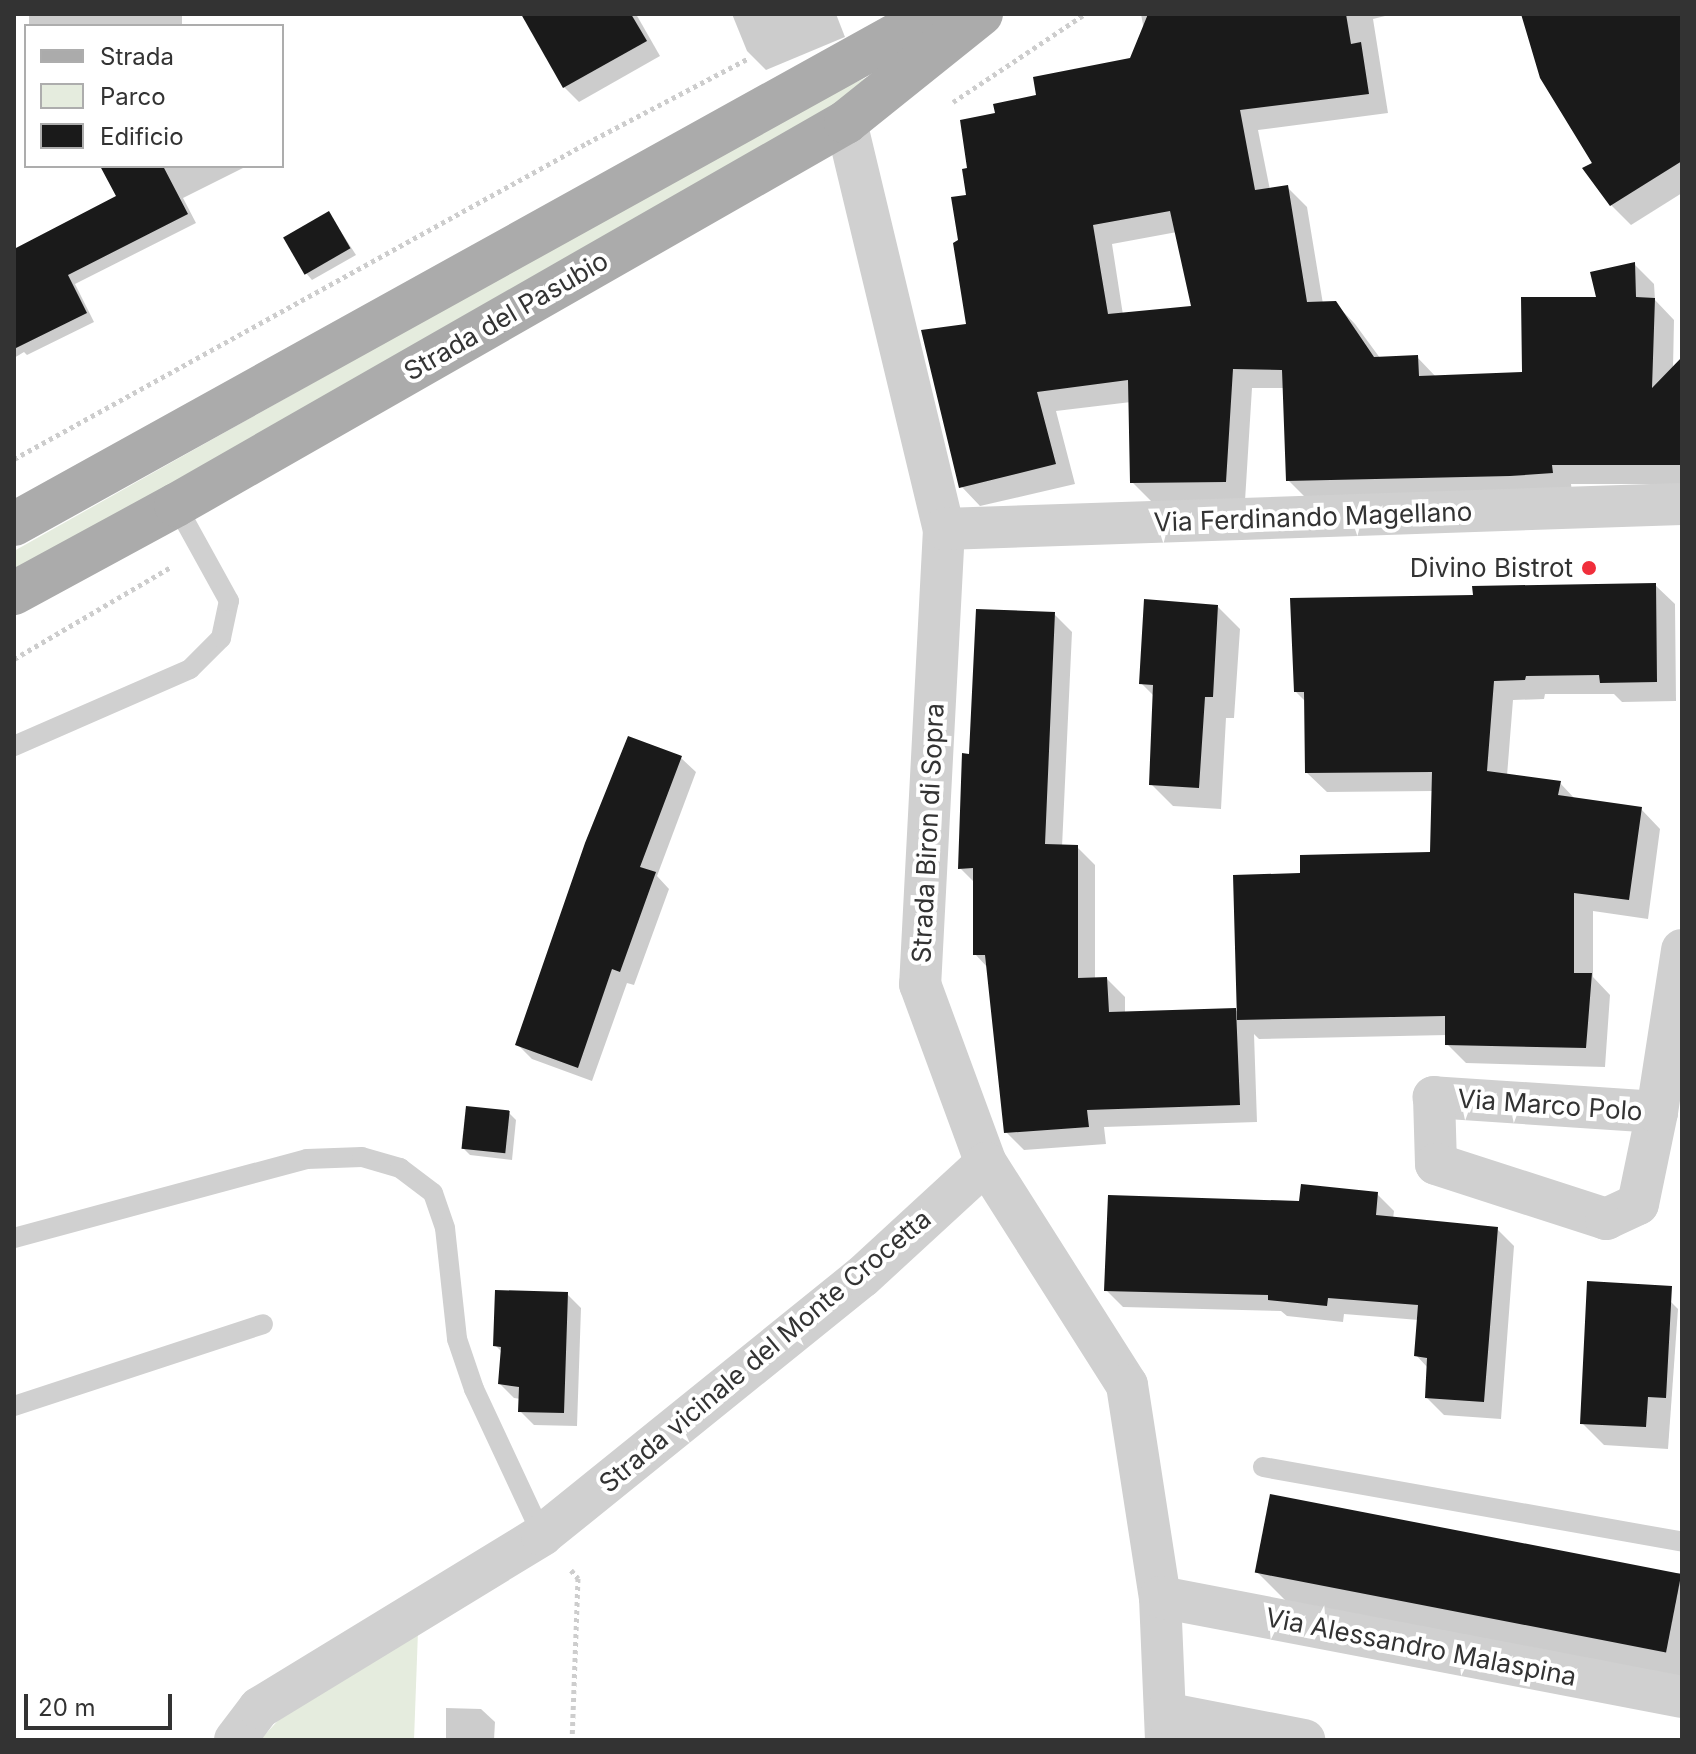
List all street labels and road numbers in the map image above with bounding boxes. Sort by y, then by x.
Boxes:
street label: Strada del Pasubio [399,245,613,387]
street label: Via Ferdinando Magellano [1153,496,1473,538]
street label: Strada Biron di Sopra [906,702,950,964]
street label: Via Marco Polo [1456,1083,1644,1127]
street label: Strada vicinale del Monte Crocetta [593,1203,937,1499]
street label: Via Alessandro Malaspina [1263,1602,1579,1692]

